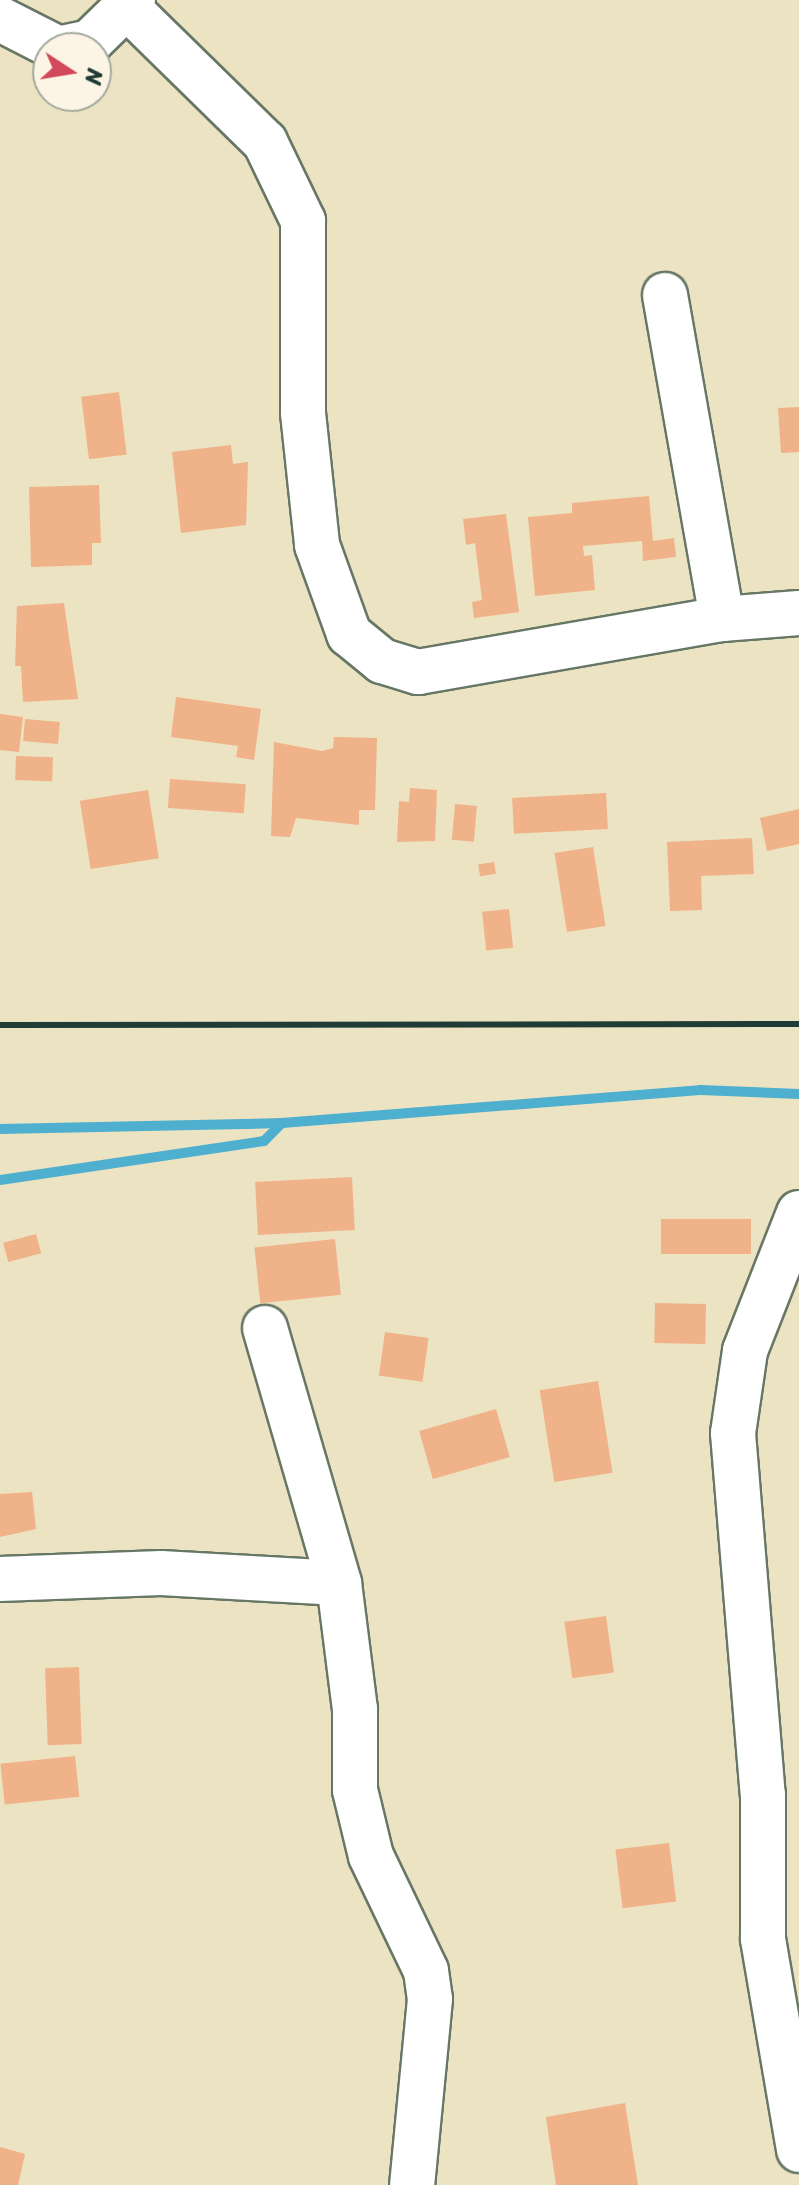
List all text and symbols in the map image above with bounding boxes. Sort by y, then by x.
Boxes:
north arrow [32,32,112,112]
text: N [73,65,115,88]

